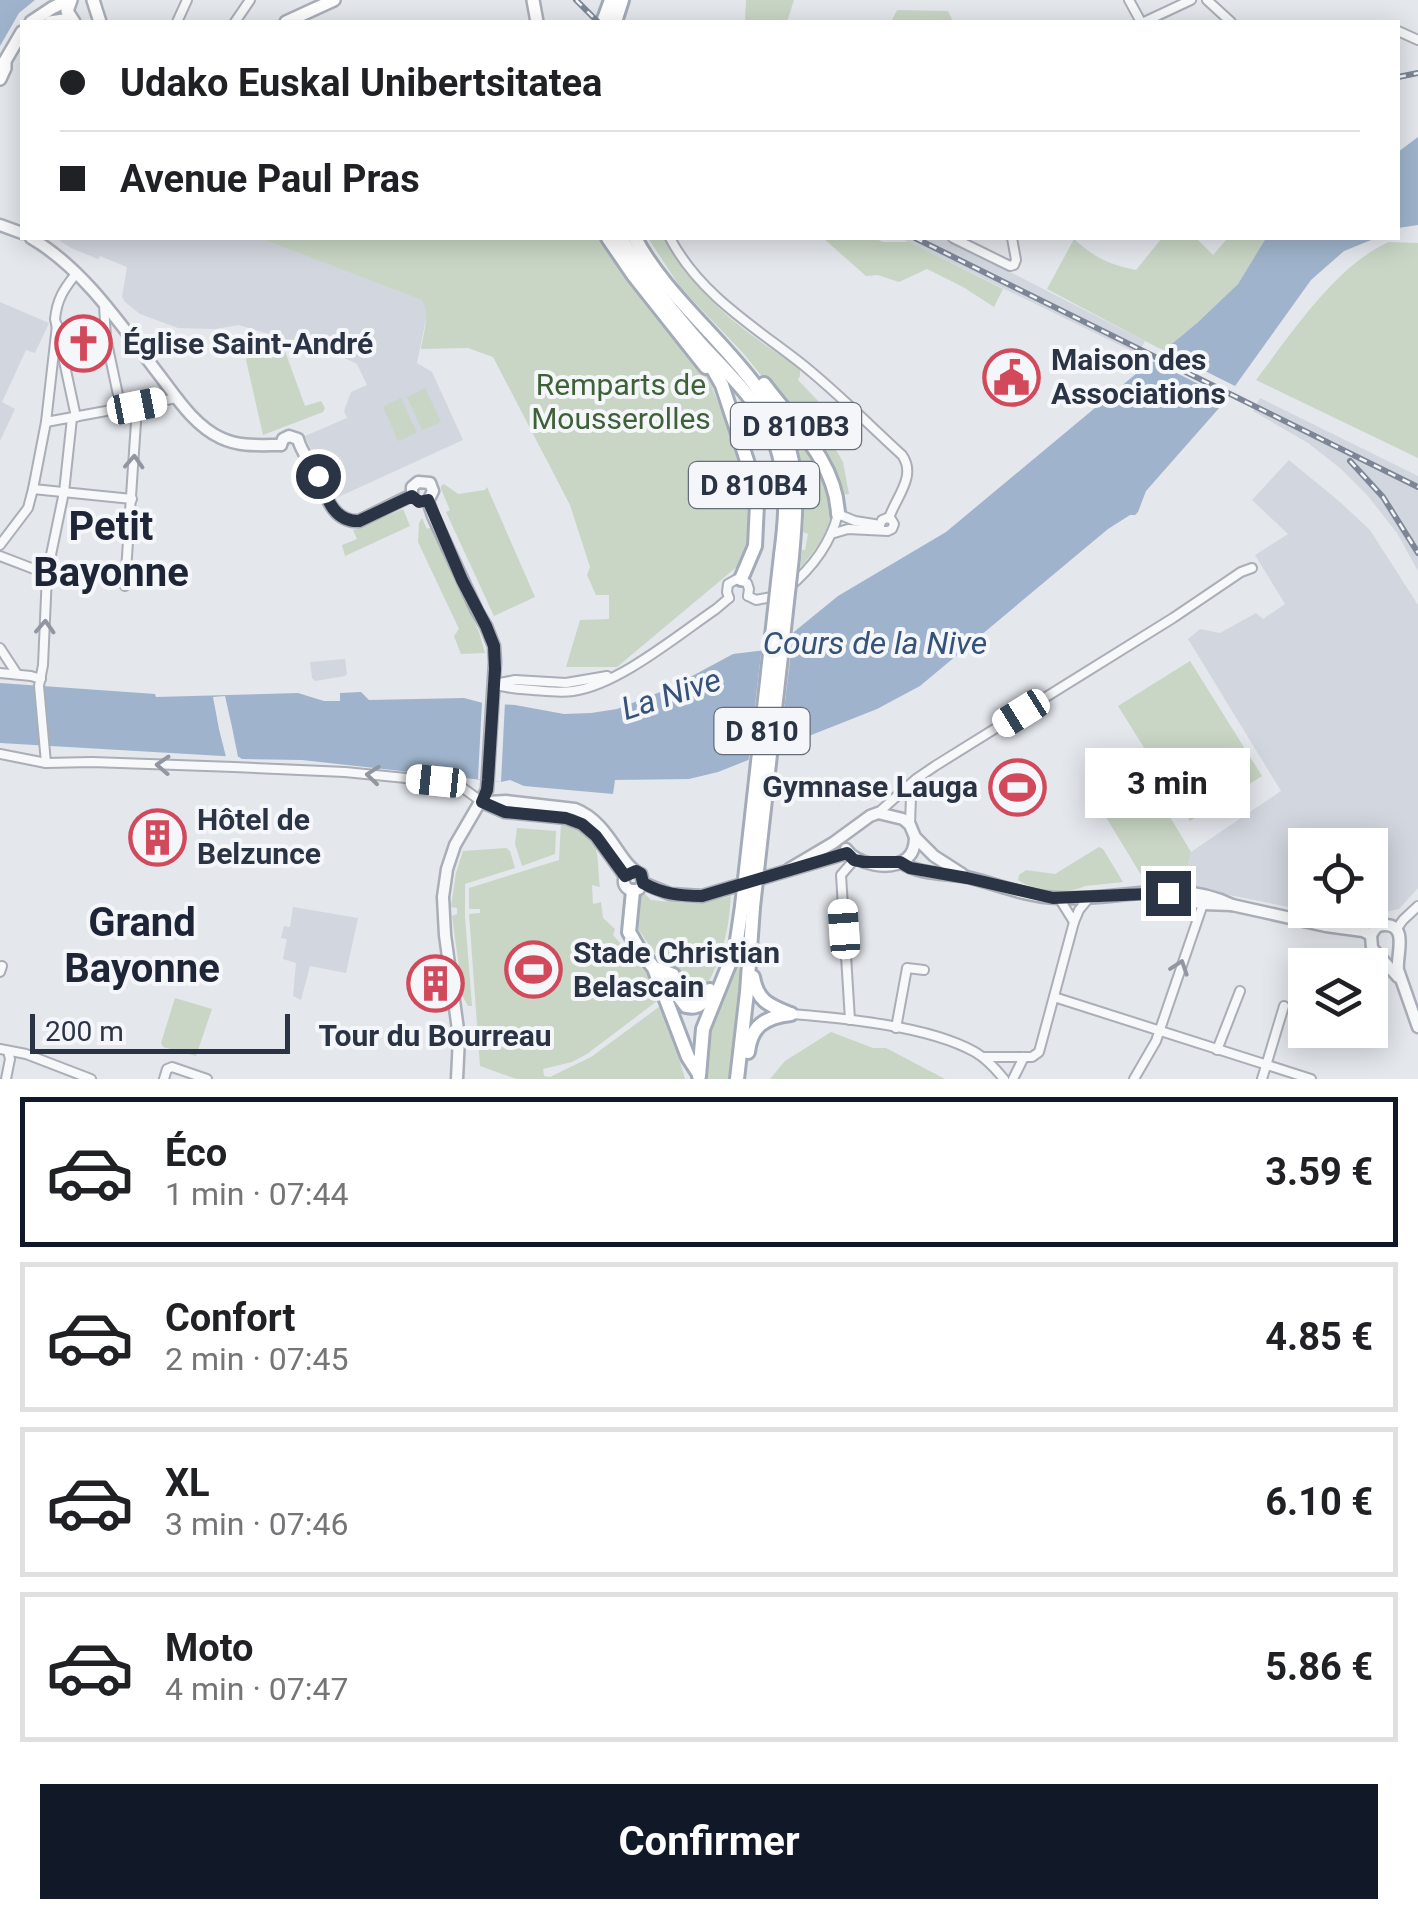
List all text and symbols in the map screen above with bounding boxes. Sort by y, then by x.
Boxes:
text: Udako Euskal Unibertsitatea [120,61,602,105]
text: Avenue Paul Pras [120,157,420,201]
church icon: Église Saint-André [54,314,114,374]
place label: Église Saint-André [123,326,373,361]
place label: Maison des Associations [1051,342,1226,411]
public building icon: Maison des Associations [982,347,1042,407]
park label: Remparts de Mousserolles [531,367,711,436]
car [105,386,169,426]
road number: D 810B3 [731,403,861,449]
one-way arrow [123,453,144,469]
route start [296,454,341,499]
road number: D 810B4 [689,462,819,508]
district label: Petit Bayonne [33,503,189,596]
one-way arrow [34,618,55,634]
water label: Cours de la Nive [763,624,987,662]
water label: La Nive [616,660,726,728]
car [988,684,1054,742]
road number: D 810 [714,708,810,754]
callout: 3 min [1086,748,1250,818]
one-way arrow [155,755,171,776]
sports icon: Gymnase Lauga [987,757,1047,817]
car [405,763,467,799]
one-way arrow [364,764,380,786]
text: 3 min [1127,764,1208,802]
place label: Gymnase Lauga [762,769,978,804]
place label: Hôtel de Belzunce [197,802,321,871]
building icon: Hôtel de Belzunce [128,807,188,867]
map controls [1288,828,1388,1048]
button: locate [1288,828,1388,928]
route end [1146,871,1191,916]
car [827,898,861,960]
district label: Grand Bayonne [64,899,220,992]
place label: Stade Christian Belascain [573,935,780,1004]
sports icon: Stade Christian Belascain [504,940,564,1000]
button: layers [1288,948,1388,1048]
building icon: Tour du Bourreau [405,953,465,1013]
one-way arrow [1168,959,1188,977]
scale bar [30,1009,290,1054]
text: 200 m [45,1015,124,1048]
place label: Tour du Bourreau [318,1018,552,1053]
icon: car [45,1127,135,1217]
text: Éco [165,1131,227,1175]
text: 3.59 € [1265,1150,1373,1194]
text: 1 min · 07:44 [165,1175,348,1213]
icon: car [45,1292,135,1382]
text: Confort [165,1296,295,1340]
text: 4.85 € [1265,1315,1373,1359]
text: 2 min · 07:45 [165,1340,348,1378]
icon: car [45,1457,135,1547]
text: XL [165,1461,210,1505]
text: 6.10 € [1265,1480,1373,1524]
text: 3 min · 07:46 [165,1505,348,1543]
icon: car [45,1622,135,1712]
text: Moto [165,1626,254,1670]
text: 5.86 € [1265,1645,1373,1689]
text: 4 min · 07:47 [165,1670,348,1708]
button: Confirmer [40,1784,1378,1899]

